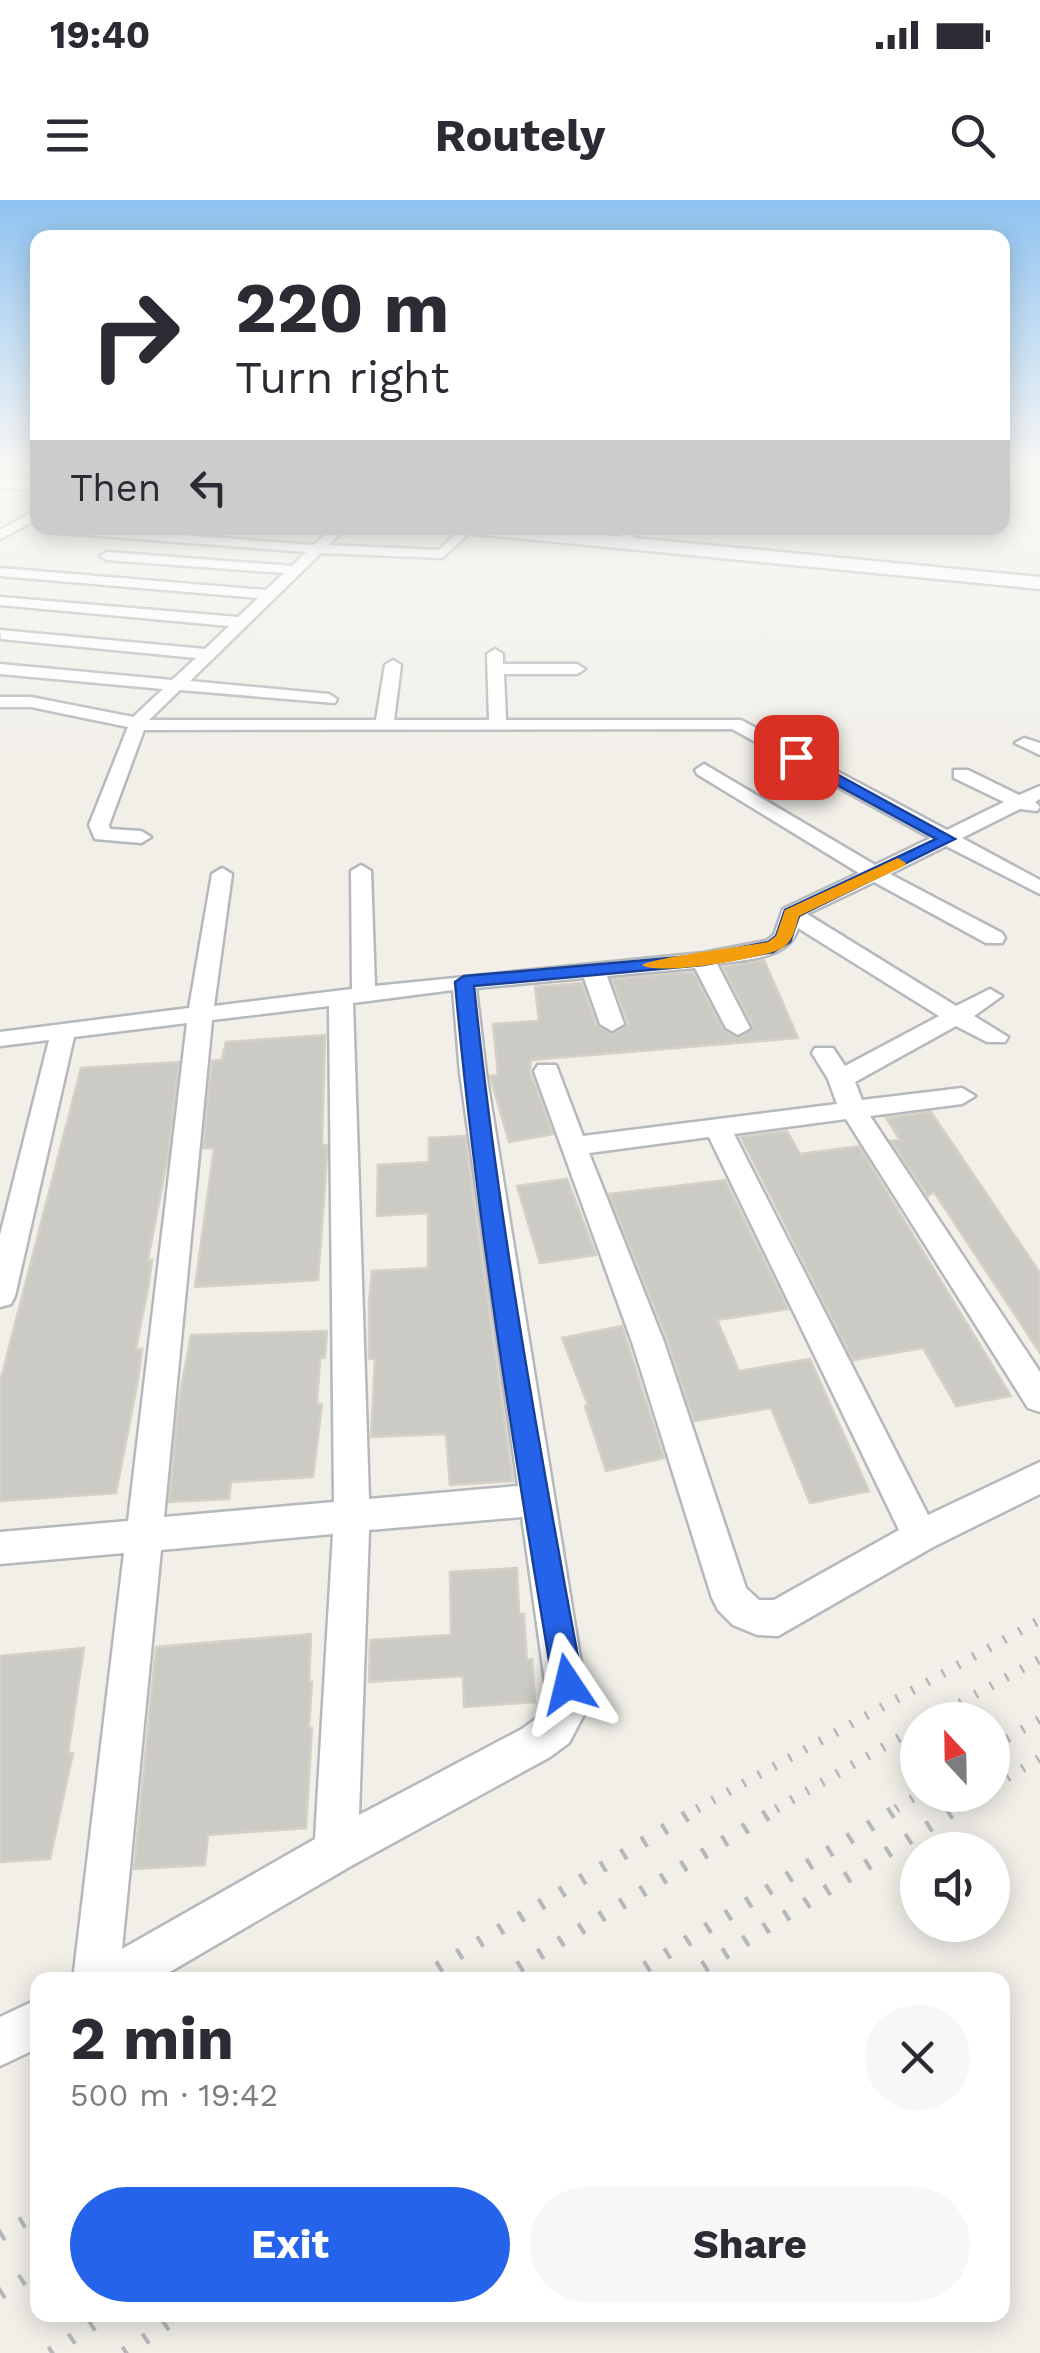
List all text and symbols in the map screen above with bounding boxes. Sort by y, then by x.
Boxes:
text: 19:40 [50,13,150,57]
icon: menu [40,108,95,163]
icon: search [945,108,1000,163]
text: Routely [435,109,605,162]
text: 220 m [235,267,449,349]
icon: right [70,270,200,400]
text: Turn right [235,351,449,404]
icon: left [181,460,236,515]
text: Then [70,466,161,510]
pin [754,715,839,800]
icon: arrive [769,730,824,785]
position arrow [516,1632,620,1736]
north arrow [900,1702,1010,1812]
map controls [900,1702,1010,1942]
button: sound [900,1832,1010,1942]
text: 2 min [70,2003,234,2074]
button: close [865,2005,970,2110]
text: 500 m · 19:42 [70,2076,278,2114]
button: Exit [70,2187,510,2302]
button: Share [530,2187,970,2302]

